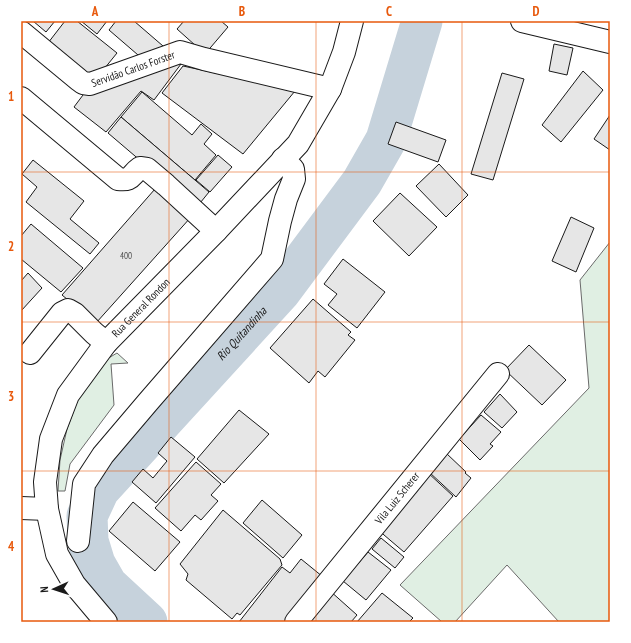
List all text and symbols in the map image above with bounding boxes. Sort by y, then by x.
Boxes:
text: A [91,3,99,20]
text: B [239,3,245,20]
text: C [386,3,392,20]
text: D [533,3,540,20]
street label: Servidão Carlos Forster [89,47,177,90]
text: 1 [8,88,14,105]
text: 2 [8,238,14,255]
house number: 400 [120,250,132,261]
street label: Rua General Rondon [109,275,173,340]
water label: Rio Quitandinha [213,303,270,363]
text: 3 [8,388,14,405]
street label: Vila Luiz Scherer [371,469,422,528]
text: 4 [8,538,15,555]
north arrow [34,569,74,609]
text: N [37,586,51,593]

